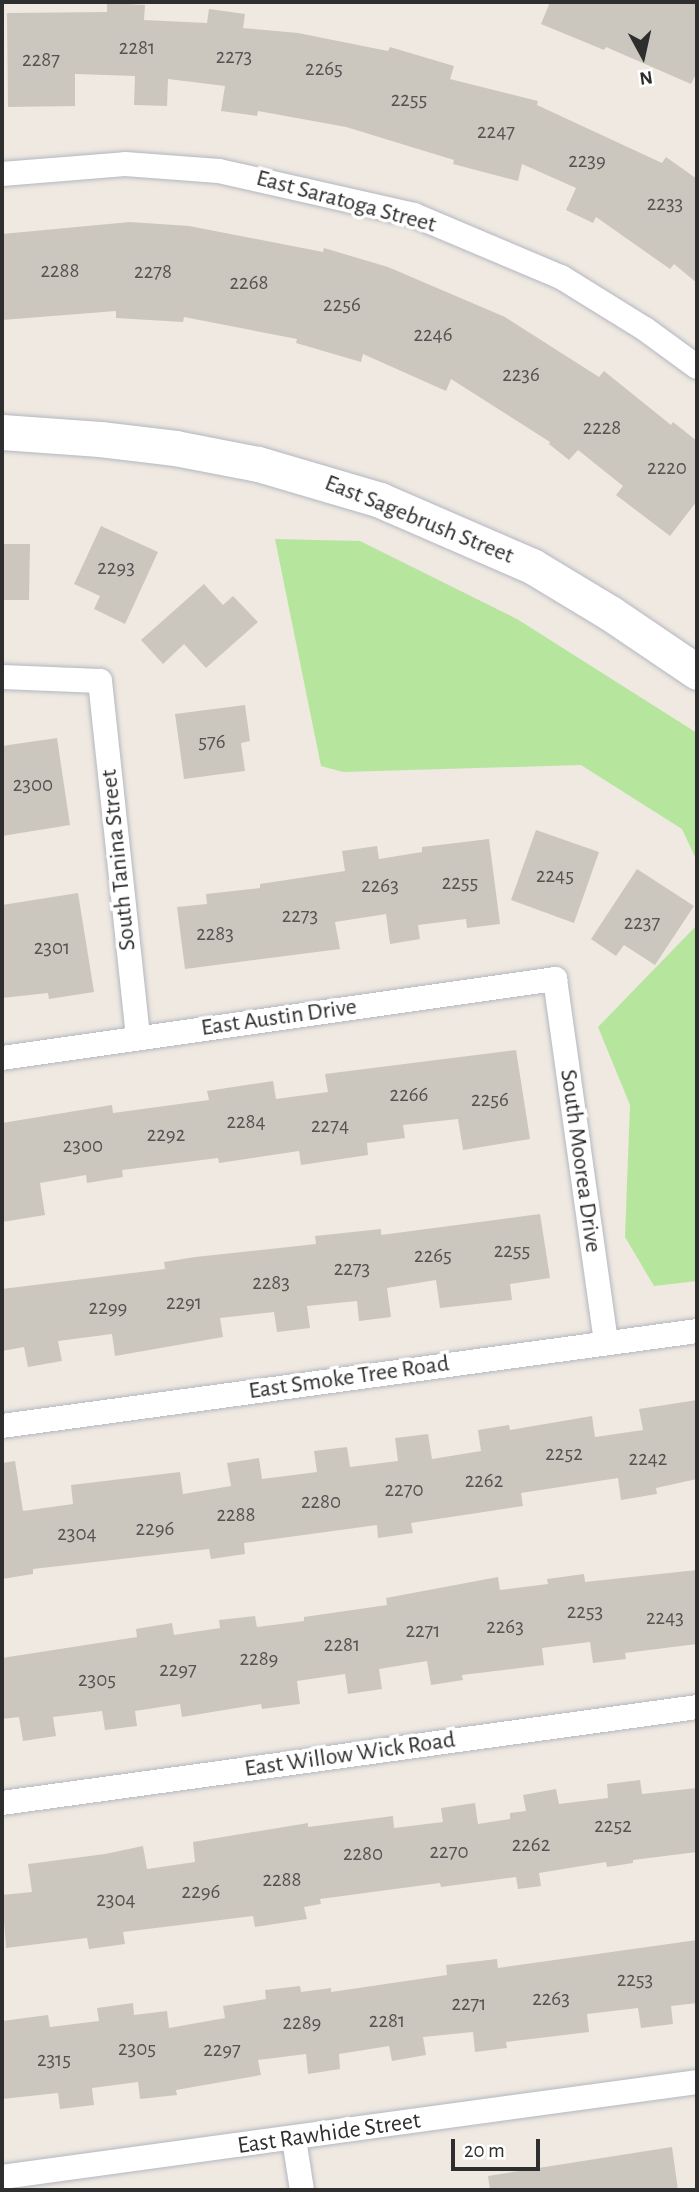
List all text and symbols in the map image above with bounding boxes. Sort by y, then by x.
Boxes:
north arrow [608,21,678,91]
house number: 2281 [119,35,155,61]
house number: 2273 [216,44,252,70]
house number: 2287 [22,47,60,73]
house number: 2265 [305,56,343,82]
text: N [638,67,654,88]
house number: 2255 [391,87,427,113]
house number: 2247 [477,119,515,145]
house number: 2239 [568,148,606,174]
street label: East Saratoga Street [253,164,439,240]
house number: 2233 [647,191,683,217]
house number: 2288 [40,258,80,284]
house number: 2278 [134,259,172,285]
house number: 2268 [230,270,268,296]
house number: 2256 [323,292,361,318]
house number: 2246 [413,322,453,348]
house number: 2236 [502,362,540,388]
house number: 2228 [583,415,621,441]
house number: 2220 [647,455,687,481]
street label: East Sagebrush Street [320,469,518,571]
house number: 2293 [97,555,135,581]
house number: 576 [198,729,226,755]
street label: South Tanina Street [95,768,143,952]
house number: 2300 [13,772,53,798]
house number: 2245 [536,863,574,889]
house number: 2255 [442,870,478,896]
house number: 2263 [361,873,399,899]
house number: 2273 [282,903,318,929]
house number: 2237 [624,910,660,936]
house number: 2283 [196,921,234,947]
house number: 2301 [34,935,70,961]
street label: East Austin Drive [199,993,359,1043]
street label: South Moorea Drive [553,1068,607,1254]
house number: 2266 [390,1082,428,1108]
house number: 2256 [471,1087,509,1113]
house number: 2284 [226,1109,266,1135]
house number: 2274 [311,1113,349,1139]
house number: 2292 [147,1122,185,1148]
house number: 2300 [63,1133,103,1159]
house number: 2255 [494,1238,530,1264]
house number: 2265 [414,1243,452,1269]
house number: 2273 [334,1256,370,1282]
house number: 2283 [252,1270,290,1296]
house number: 2291 [166,1290,202,1316]
house number: 2299 [89,1295,127,1321]
street label: East Smoke Tree Road [247,1350,451,1406]
house number: 2252 [545,1441,583,1467]
house number: 2242 [629,1446,667,1472]
house number: 2262 [465,1468,503,1494]
house number: 2270 [385,1477,423,1503]
house number: 2280 [301,1489,341,1515]
house number: 2288 [216,1502,256,1528]
house number: 2296 [136,1516,174,1542]
house number: 2304 [57,1521,97,1547]
house number: 2253 [567,1599,603,1625]
house number: 2243 [646,1605,684,1631]
house number: 2263 [486,1614,524,1640]
house number: 2271 [405,1618,441,1644]
house number: 2281 [324,1632,360,1658]
house number: 2289 [240,1646,278,1672]
house number: 2297 [159,1657,197,1683]
house number: 2305 [78,1667,116,1693]
street label: East Willow Wick Road [243,1726,457,1784]
house number: 2252 [594,1813,632,1839]
house number: 2262 [512,1832,550,1858]
house number: 2270 [430,1839,468,1865]
house number: 2280 [343,1841,383,1867]
house number: 2288 [262,1867,302,1893]
house number: 2296 [182,1879,220,1905]
house number: 2304 [96,1887,136,1913]
house number: 2253 [617,1967,653,1993]
house number: 2263 [532,1986,570,2012]
house number: 2271 [451,1991,487,2017]
house number: 2281 [369,2008,405,2034]
house number: 2289 [283,2010,321,2036]
house number: 2305 [118,2036,156,2062]
house number: 2297 [203,2037,241,2063]
house number: 2315 [37,2047,71,2073]
street label: East Rawhide Street [236,2107,422,2161]
scale bar [454,2126,543,2170]
text: 20 m [464,2140,505,2161]

